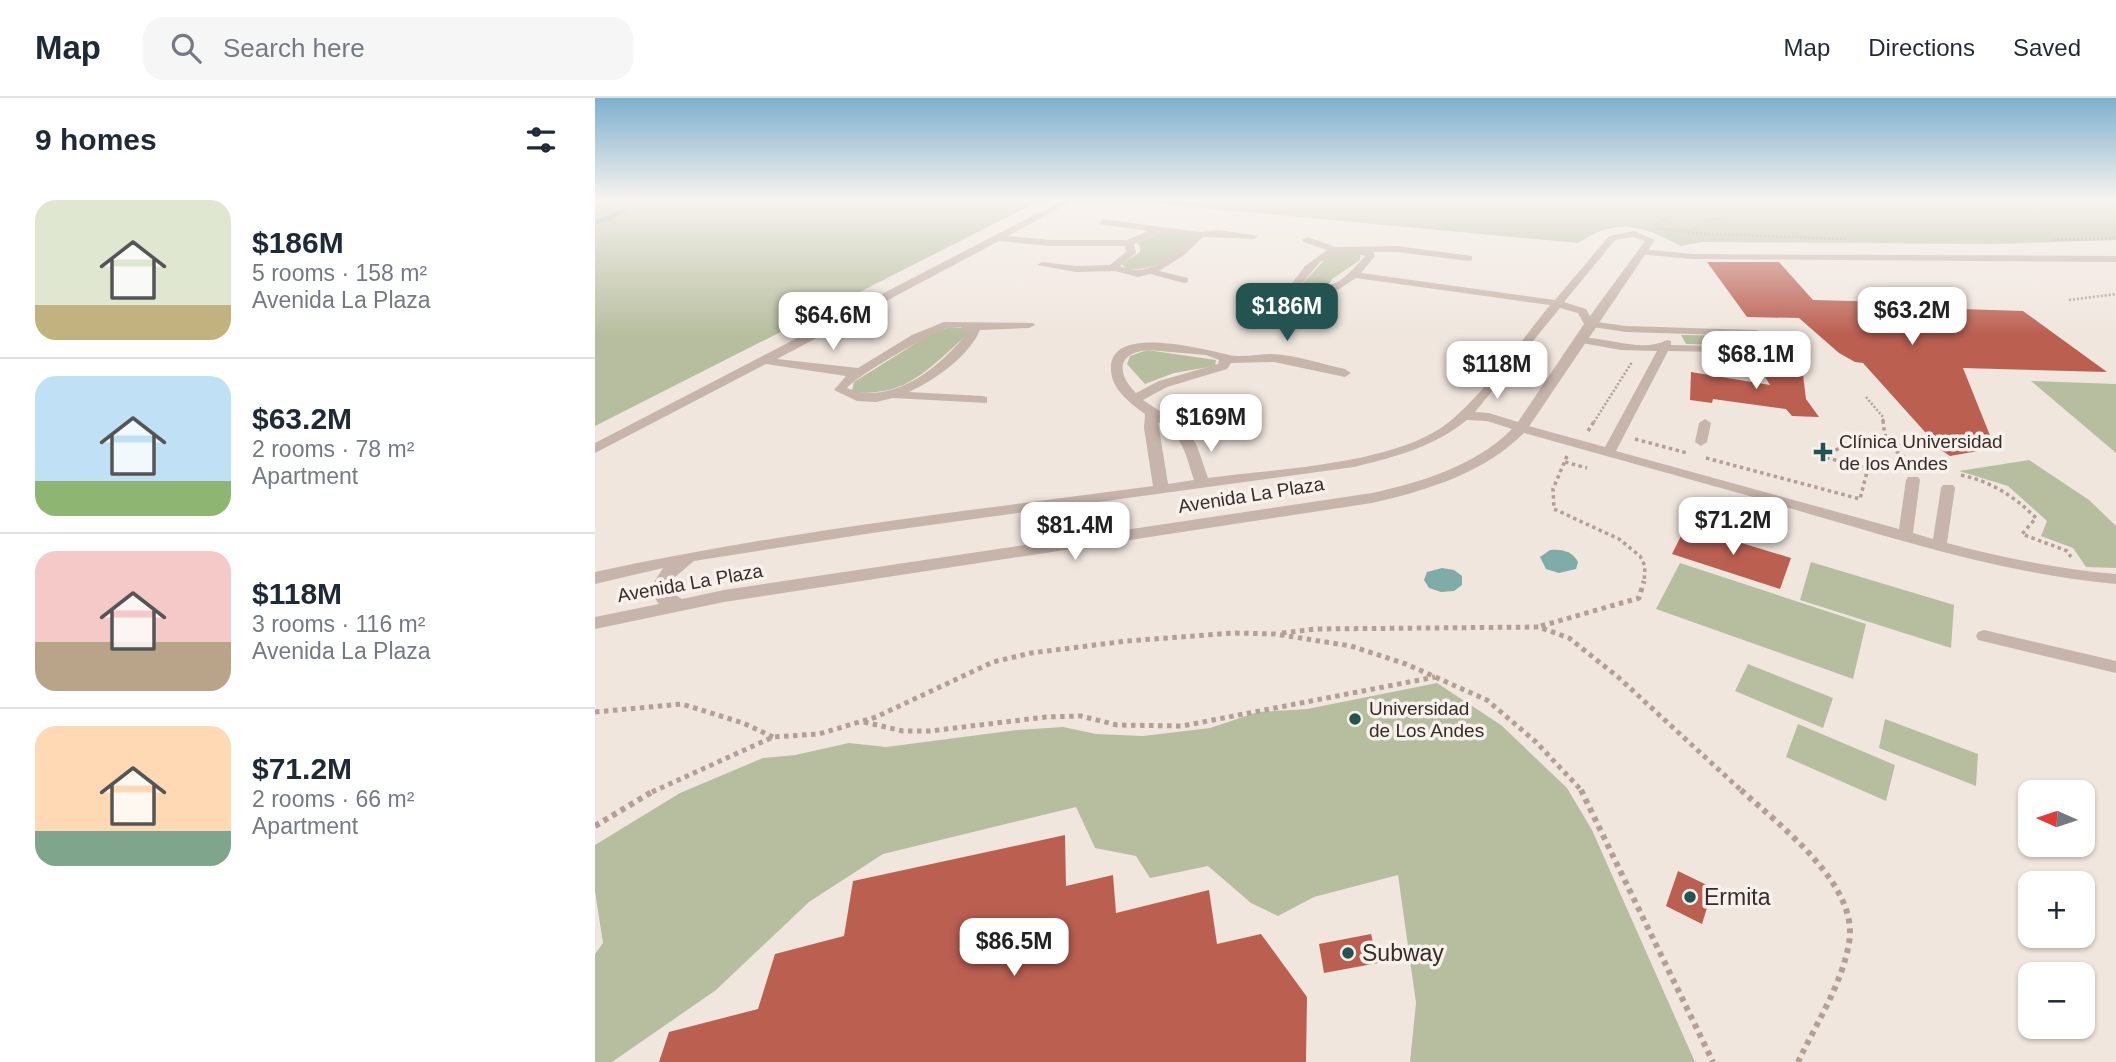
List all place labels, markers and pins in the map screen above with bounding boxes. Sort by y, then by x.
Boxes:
pin: $186M [1238,284,1336,343]
pin: $63.2M [1855,288,1969,347]
pin: $64.6M [776,292,890,352]
pin: $68.1M [1699,331,1813,391]
pin: $118M [1448,342,1546,401]
pin: $169M [1162,394,1260,454]
place label: Clínica Universidad de los Andes [1839,431,2003,474]
marker: Clínica Universidad de los Andes [1813,442,1833,462]
pin: $71.2M [1676,498,1790,557]
pin: $81.4M [1018,503,1132,562]
place label: Universidad de Los Andes [1369,698,1484,741]
marker: Universidad de Los Andes [1347,711,1363,727]
place label: Ermita [1704,884,1771,910]
marker: Ermita [1682,889,1698,905]
pin: $86.5M [957,918,1071,978]
place label: Subway [1362,940,1444,966]
marker: Subway [1340,945,1356,961]

